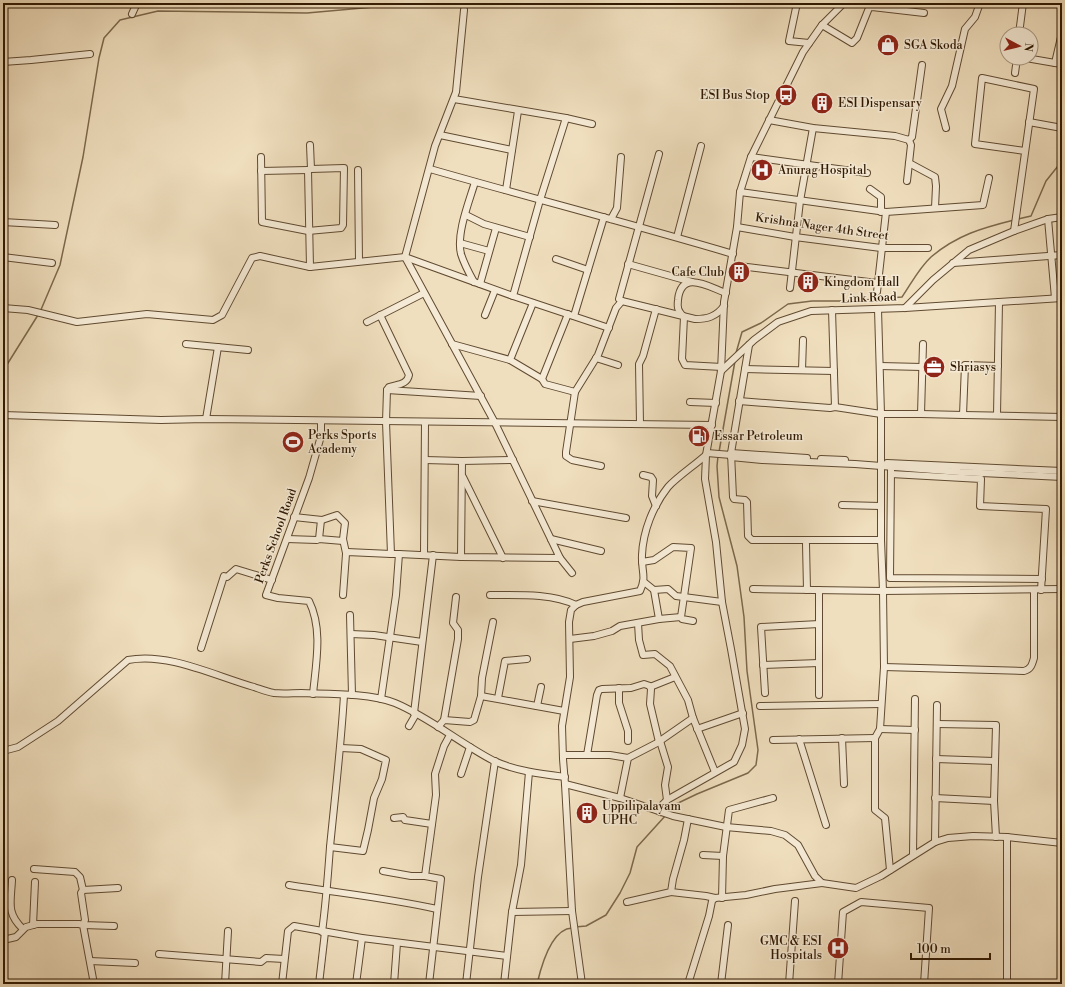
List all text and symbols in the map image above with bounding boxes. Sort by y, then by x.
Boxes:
north arrow [999,26,1039,66]
shop icon: SGA Skoda [875,32,901,58]
place label: SGA Skoda [904,38,964,53]
text: N [1020,42,1035,53]
bus stop icon: ESI Bus Stop [773,82,799,108]
place label: ESI Bus Stop [700,88,770,103]
building icon: ESI Dispensary [809,90,835,116]
place label: ESI Dispensary [838,96,922,111]
hospital icon: Anurag Hospital [749,157,775,183]
place label: Anurag Hospital [777,163,867,178]
street label: Krishna Nager 4th Street [754,210,890,244]
building icon: Cafe Club [726,259,752,285]
place label: Cafe Club [672,265,724,280]
building icon: Kingdom Hall [795,269,821,295]
place label: Kingdom Hall [824,275,900,290]
street label: Link Road [841,290,897,306]
office icon: Shriasys [921,354,947,380]
place label: Shriasys [950,360,996,375]
fuel station icon: Essar Petroleum [686,423,712,449]
place label: Perks Sports Academy [307,428,377,457]
sports icon: Perks Sports Academy [280,429,306,455]
place label: Essar Petroleum [714,429,804,444]
street label: Perks School Road [252,486,300,586]
place label: Uppilipalayam UPHC [602,799,681,828]
building icon: Uppilipalayam UPHC [574,800,600,826]
place label: GMC & ESI Hospitals [760,934,822,963]
hospital icon: GMC & ESI Hospitals [825,935,851,961]
scale bar [911,935,990,961]
text: 100 m [917,942,951,957]

